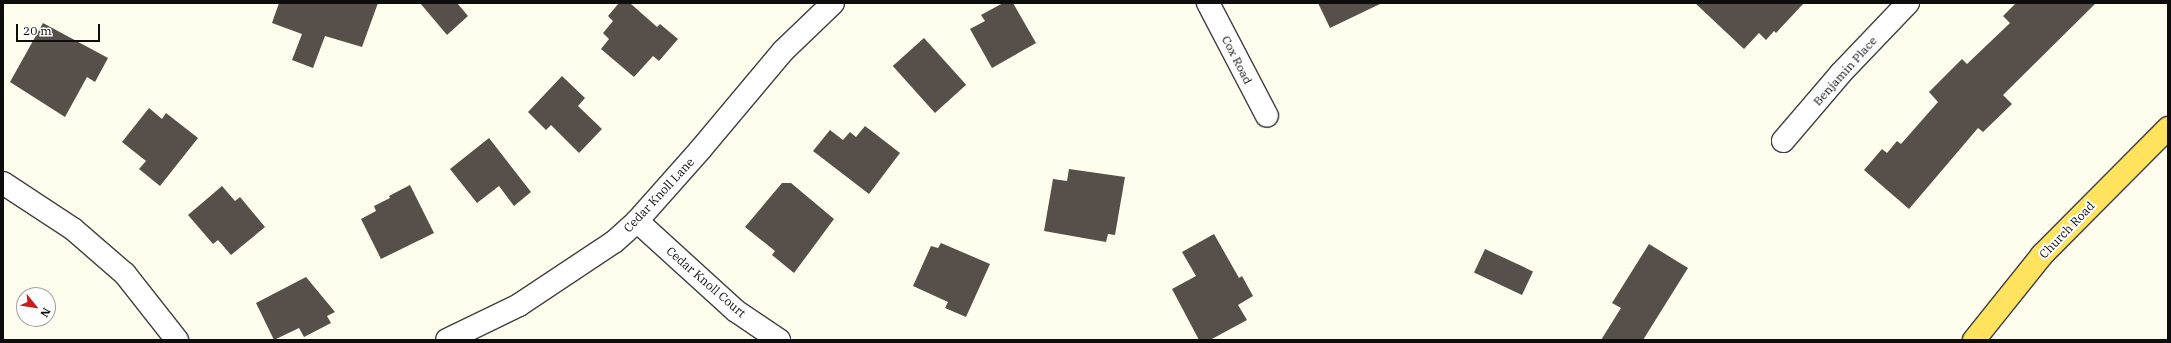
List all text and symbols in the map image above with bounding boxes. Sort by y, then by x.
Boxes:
scale bar [18,16,102,42]
text: 20 m [23,23,52,38]
street label: Cox Road [1219,33,1255,87]
street label: Benjamin Place [1810,33,1880,109]
street label: Cedar Knoll Lane [621,155,697,235]
street label: Church Road [2036,199,2098,261]
street label: Cedar Knoll Court [663,244,749,320]
north arrow [16,287,56,327]
text: N [37,305,54,320]

